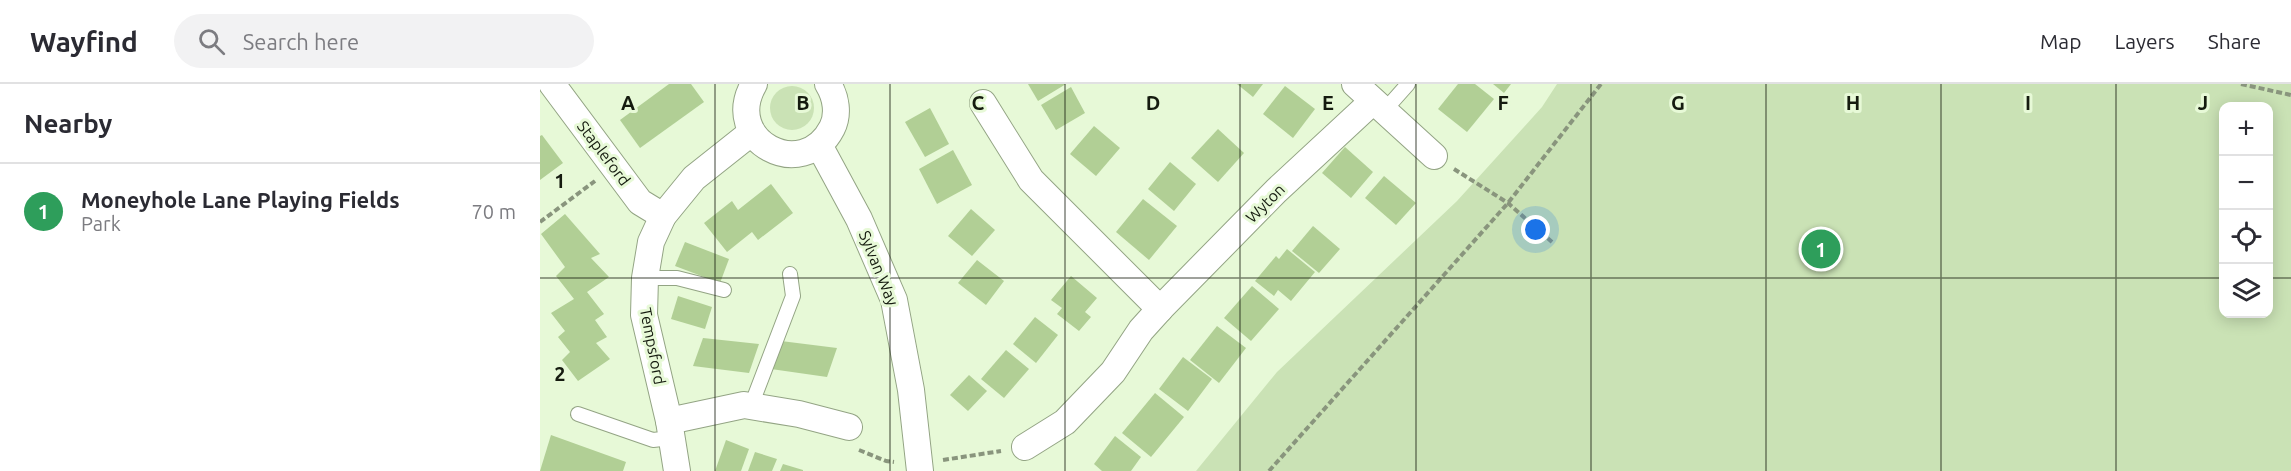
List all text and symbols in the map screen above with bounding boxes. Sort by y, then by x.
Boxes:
search box [174,14,594,68]
icon: search [195,25,228,58]
text: Wayfind [30,26,138,57]
text: Search here [243,29,359,54]
text: Map [2040,29,2081,53]
text: Layers [2114,29,2175,53]
text: Share [2208,29,2261,53]
text: A [621,91,635,114]
text: B [796,91,810,114]
text: C [972,91,985,114]
text: D [1146,91,1160,114]
text: E [1322,91,1334,114]
text: F [1497,91,1509,114]
text: G [1671,91,1685,114]
text: H [1846,91,1860,114]
text: I [2025,91,2031,114]
text: J [2198,91,2208,114]
map controls [2219,102,2273,318]
button: + [2219,102,2273,156]
text: Nearby [24,109,112,138]
street label: Stapleford [574,117,634,189]
button: − [2219,156,2273,210]
text: 1 [554,169,566,192]
street label: Wyton [1242,180,1288,226]
text: Moneyhole Lane Playing Fields [81,187,400,212]
text: 1 [38,200,49,223]
text: 70 m [472,200,516,223]
button: locate [2219,210,2273,264]
text: Park [81,212,121,235]
your location [1521,215,1550,244]
pin: 1 [1802,226,1840,272]
street label: Sylvan Way [856,228,902,308]
button: layers [2219,264,2273,318]
street label: Tempsford [637,306,669,386]
text: 2 [554,362,566,385]

